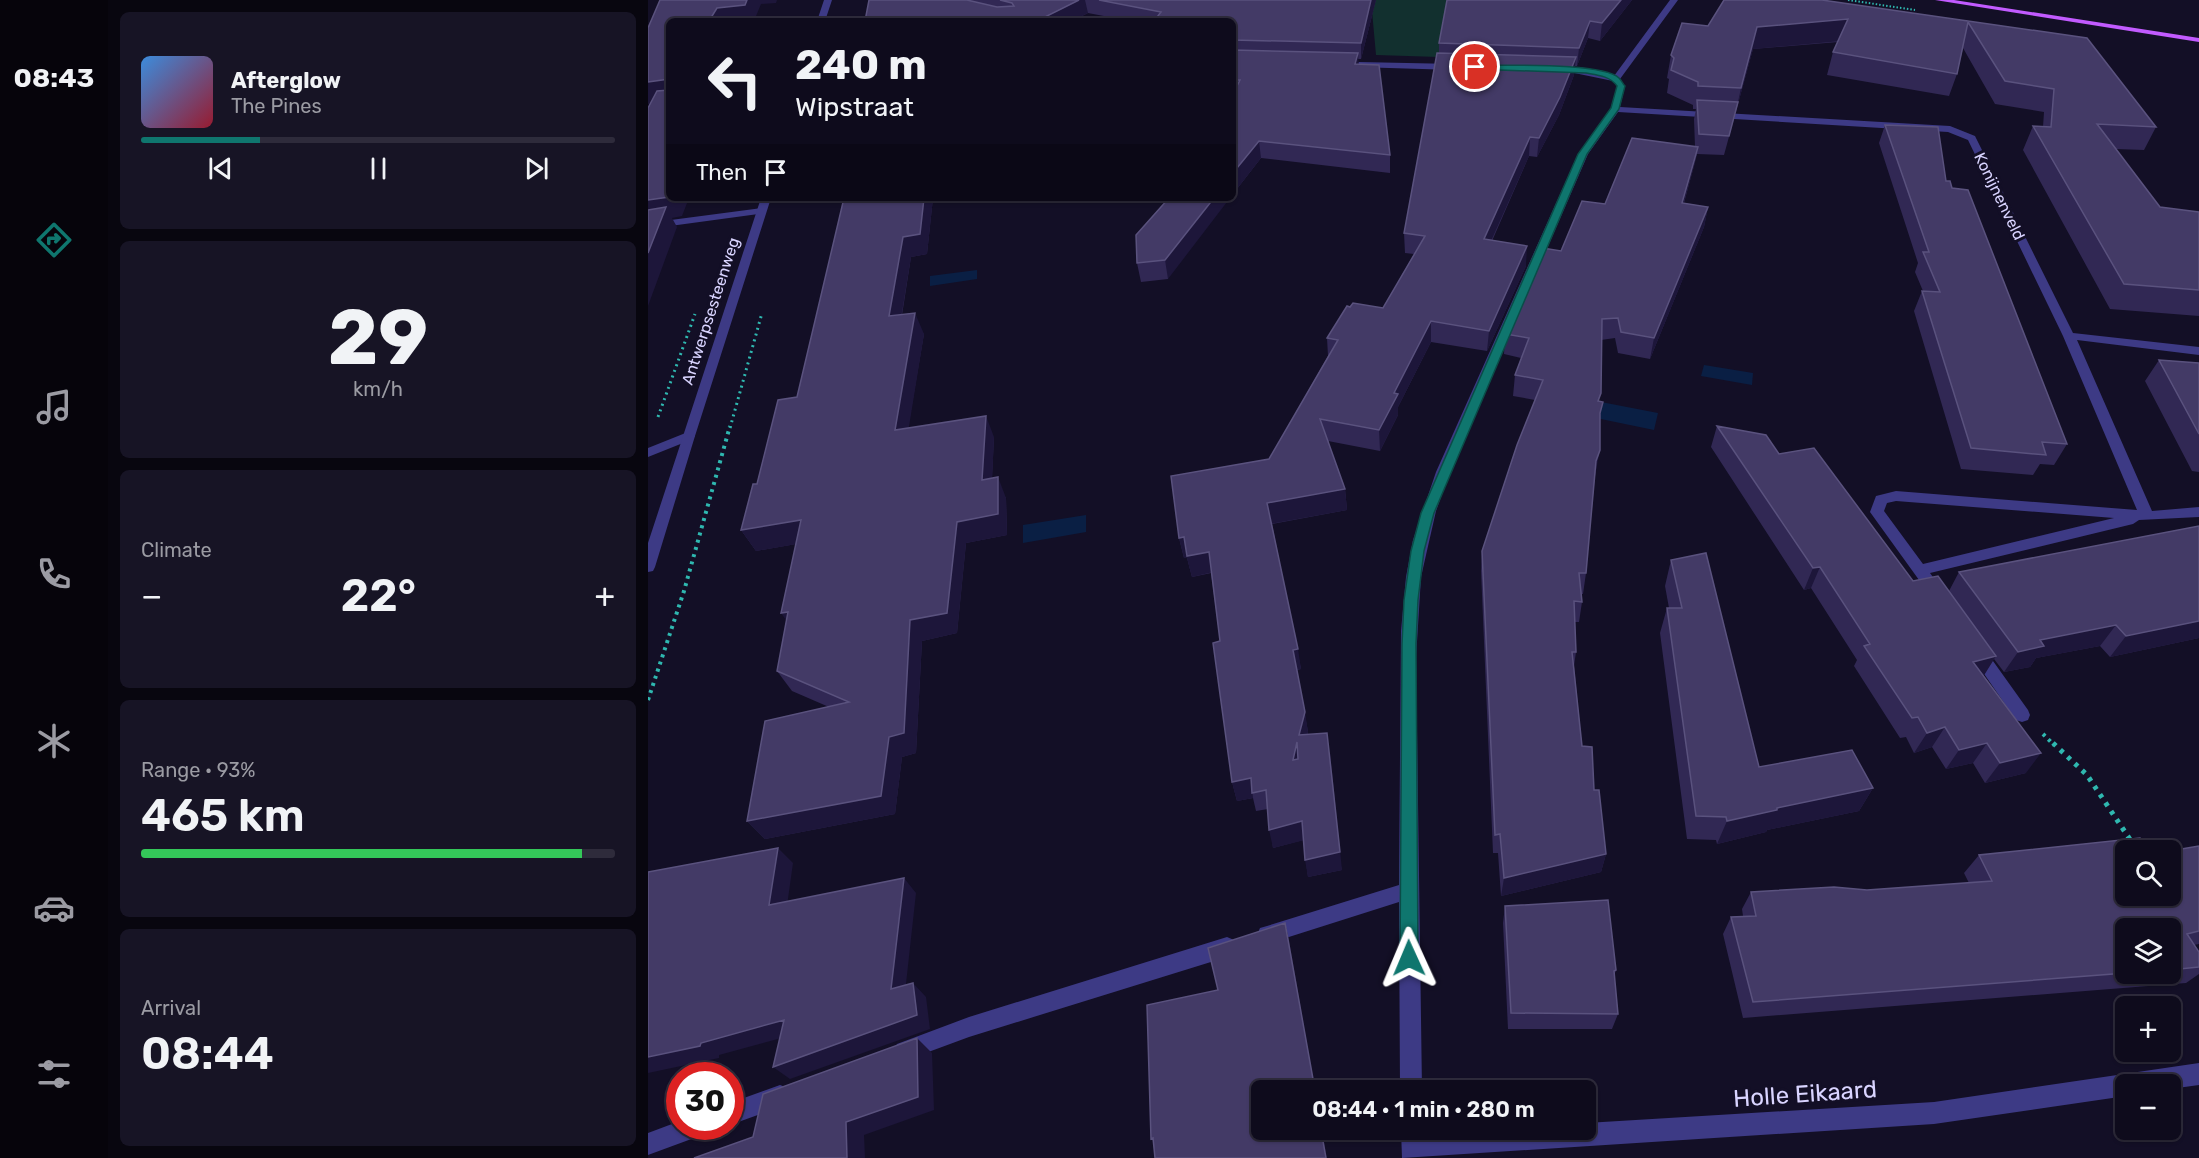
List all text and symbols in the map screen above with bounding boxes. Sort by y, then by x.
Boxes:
text: 240 m [795,40,927,90]
pin [1449,41,1500,92]
icon: left [696,42,774,120]
icon: arrive [1458,50,1491,83]
text: 08:43 [14,62,94,94]
text: Afterglow [231,67,341,94]
text: Wipstraat [795,91,914,123]
text: The Pines [231,94,322,118]
street label: Konijnenveld [1970,149,2029,243]
icon: previous [204,152,237,185]
icon: pause [362,152,395,185]
icon: next [520,152,553,185]
icon: arrive [759,156,792,189]
text: Then [696,159,747,186]
icon: directions [33,219,75,261]
street label: Antwerpsesteenweg [678,235,743,387]
text: 29 [328,291,428,384]
text: km/h [353,377,403,401]
icon: music [33,386,75,428]
text: Climate [141,538,212,562]
icon: phone [33,553,75,595]
text: 22° [341,569,416,622]
text: − [141,576,162,615]
text: + [594,576,615,615]
icon: climate [33,720,75,762]
text: Range · 93% [141,758,256,782]
text: 465 km [141,789,305,842]
map controls [2115,840,2181,1140]
button: search [2115,840,2181,906]
icon: car [33,887,75,929]
button: layers [2115,918,2181,984]
position arrow [1377,926,1441,990]
text: Arrival [141,996,201,1020]
button: + [2115,996,2181,1062]
text: 08:44 [141,1027,274,1080]
icon: filters [33,1053,75,1095]
speed limit sign: 30 [666,1062,744,1140]
button: − [2115,1074,2181,1140]
street label: Holle Eikaard [1732,1075,1878,1113]
text: 08:44 · 1 min · 280 m [1312,1096,1535,1123]

